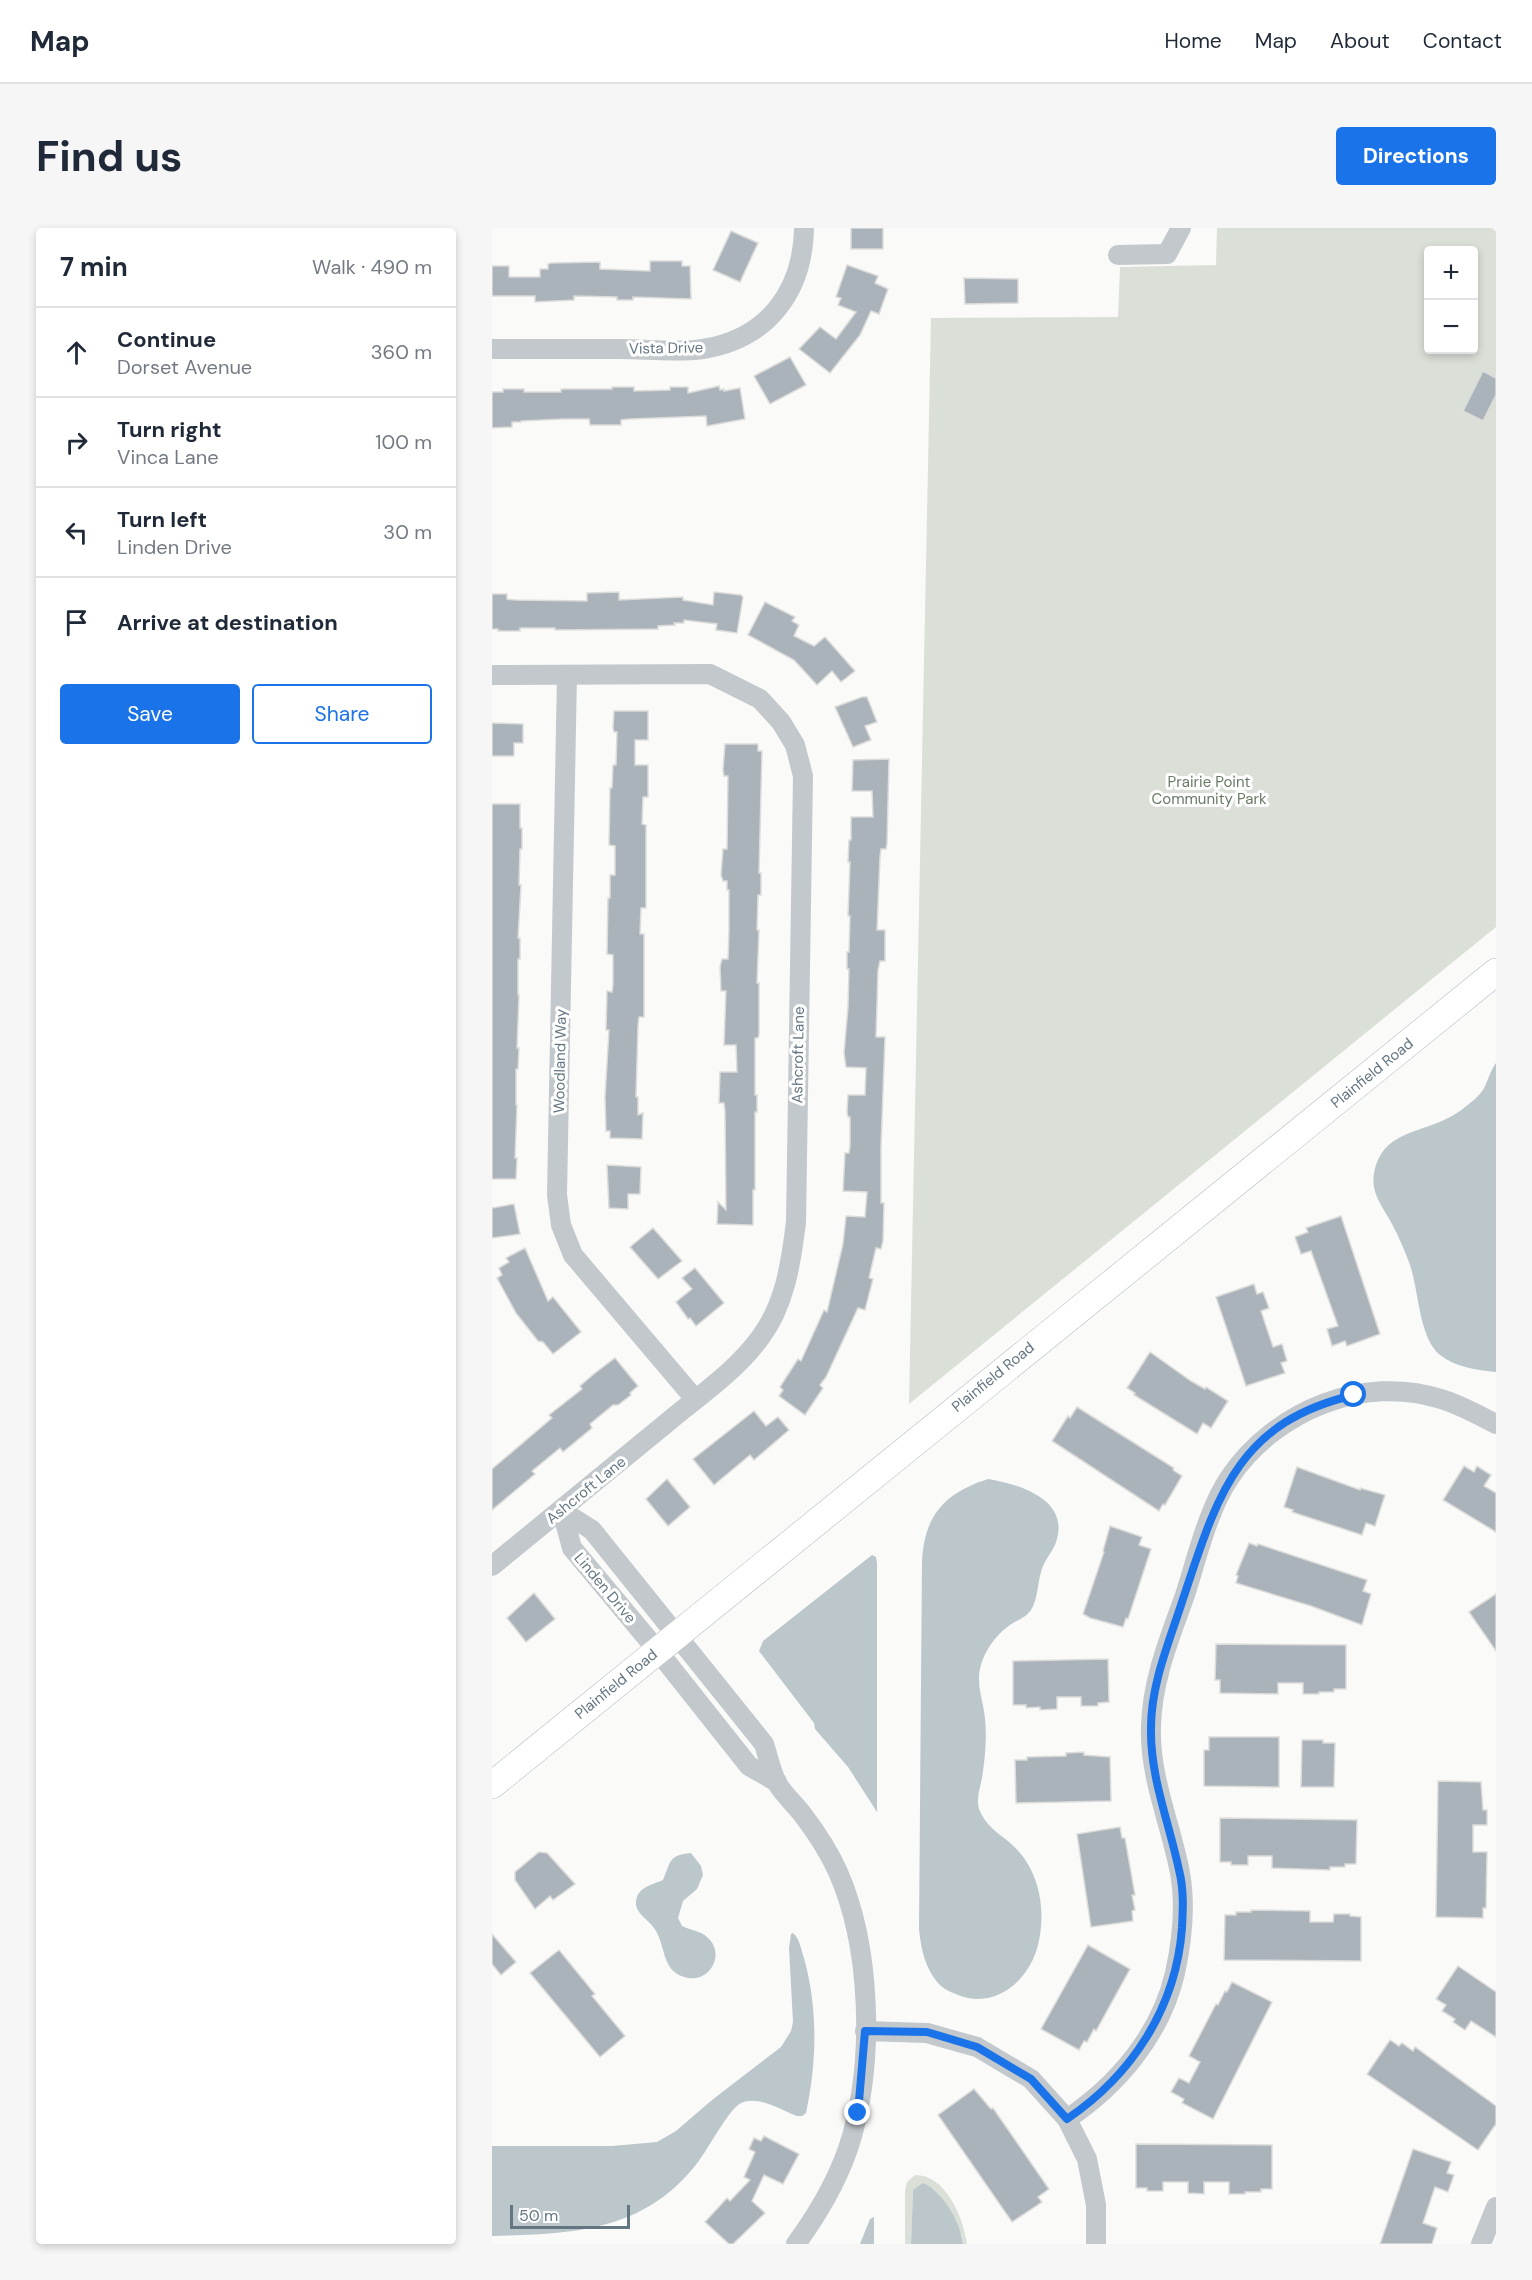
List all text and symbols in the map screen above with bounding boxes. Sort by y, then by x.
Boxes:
text: Map [30,23,90,60]
text: Home [1164,27,1222,55]
text: Map [1255,27,1297,55]
text: About [1330,27,1390,55]
text: Contact [1423,27,1502,55]
button: Directions [1336,127,1496,185]
text: Find us [36,129,182,184]
map controls [1424,246,1478,354]
button: + [1424,246,1478,300]
text: 7 min [60,250,128,284]
text: Walk · 490 m [312,254,432,280]
button: − [1424,300,1478,354]
text: Continue [117,325,216,354]
icon: ahead [60,336,93,369]
street label: Vista Drive [629,337,703,359]
text: 360 m [371,339,432,365]
text: Dorset Avenue [117,354,252,380]
text: Turn right [117,415,222,444]
icon: right [60,426,93,459]
text: 100 m [375,429,432,455]
text: Vinca Lane [117,444,219,470]
text: Turn left [117,505,207,534]
icon: left [60,516,93,549]
text: 30 m [383,519,432,545]
text: Linden Drive [117,534,232,560]
icon: arrive [60,606,93,639]
text: Arrive at destination [117,608,338,637]
button: Save [60,684,240,744]
button: Share [252,684,432,744]
park label: Prairie Point Community Park [1151,772,1267,809]
street label: Ashcroft Lane [787,1006,809,1104]
street label: Woodland Way [549,1008,571,1113]
street label: Plainfield Road [1326,1033,1418,1113]
street label: Plainfield Road [947,1337,1039,1417]
route start [1340,1381,1366,1407]
street label: Ashcroft Lane [542,1452,630,1528]
street label: Linden Drive [570,1549,640,1627]
street label: Plainfield Road [570,1644,662,1724]
route end [844,2099,870,2125]
scale bar [510,2202,630,2230]
text: 50 m [519,2205,558,2226]

